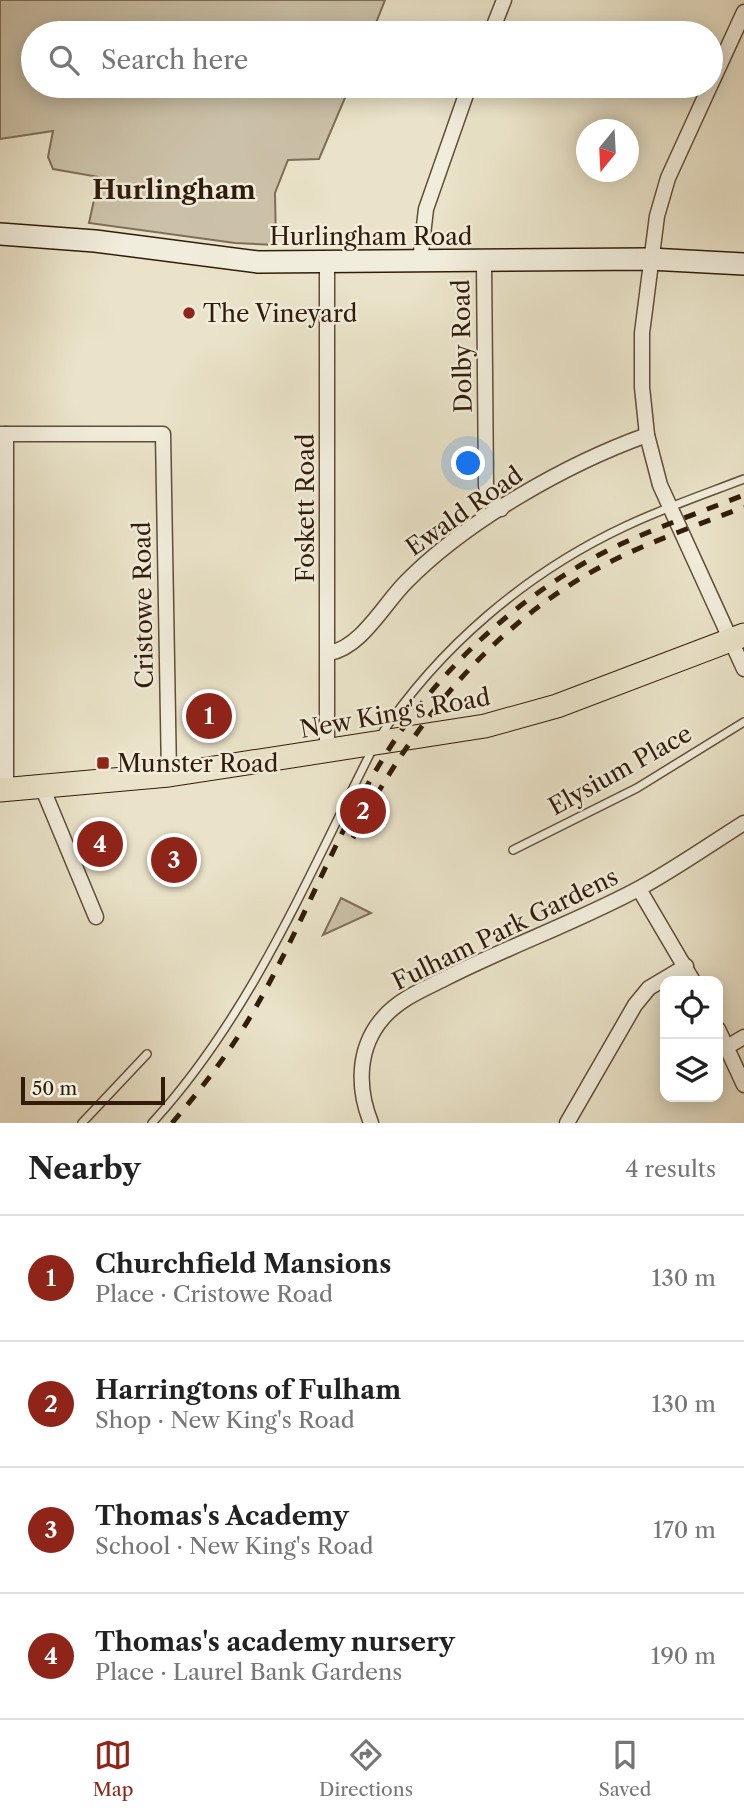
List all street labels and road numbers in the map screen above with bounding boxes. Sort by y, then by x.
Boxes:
street label: Hurlingham Road [270,222,473,251]
street label: Dolby Road [446,279,478,413]
street label: Foskett Road [291,433,320,582]
street label: Ewald Road [400,460,528,562]
street label: Cristowe Road [127,521,159,689]
street label: New King's Road [298,682,493,744]
street label: Elysium Place [543,719,697,821]
street label: Fulham Park Gardens [388,862,622,996]

